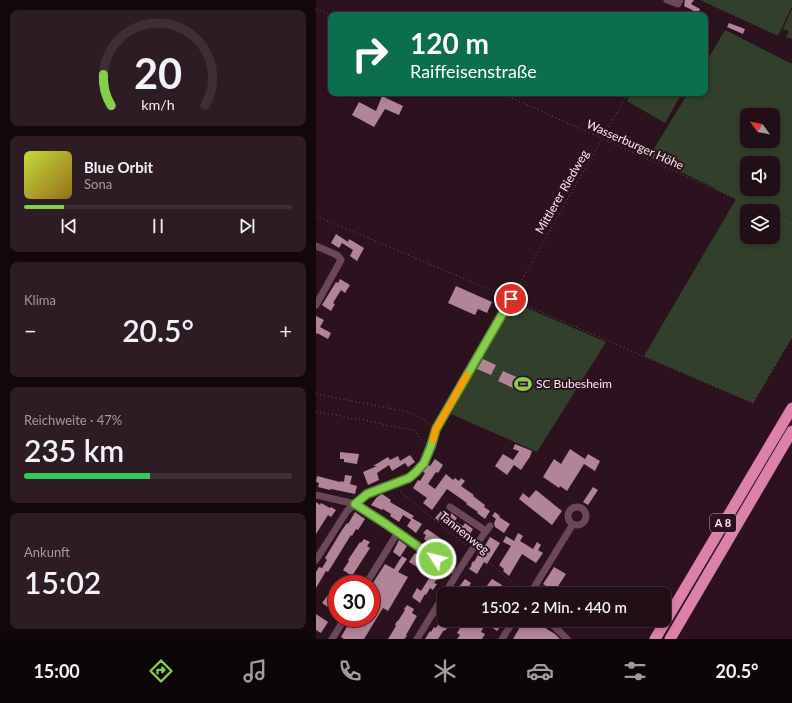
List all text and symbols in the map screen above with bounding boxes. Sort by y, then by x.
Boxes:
text: 120 m [410,26,489,60]
icon: right [344,28,396,80]
text: 20 [134,48,182,98]
text: Raiffeisenstraße [410,60,537,82]
text: km/h [141,95,175,112]
north arrow [740,108,780,148]
map controls [740,108,780,244]
street label: Wasserburger Höhe [584,116,686,173]
street label: Mittlerer Riedweg [532,147,592,236]
button: sound [740,156,780,196]
text: Blue Orbit [84,158,153,176]
text: Sona [84,176,112,192]
button: layers [740,204,780,244]
icon: previous [58,215,80,237]
icon: pause [147,215,169,237]
icon: next [236,215,258,237]
pin [494,282,528,316]
icon: arrive [500,288,522,310]
text: Klima [24,292,56,308]
text: 20.5° [122,312,194,348]
text: − [24,317,37,344]
text: + [279,317,292,344]
sports icon: SC Bubesheim [513,374,533,394]
place label: SC Bubesheim [536,376,612,391]
text: Reichweite · 47% [24,412,122,428]
text: 235 km [24,432,124,468]
street label: Tannenweg [436,508,492,557]
road number: A 8 [710,514,736,532]
position arrow [415,538,457,580]
text: Ankunft [24,544,70,560]
text: 15:02 [24,564,101,600]
speed limit sign: 30 [328,575,380,627]
text: 15:02 · 2 Min. · 440 m [481,598,627,616]
icon: directions [147,657,175,685]
icon: music [241,657,269,685]
icon: phone [336,657,364,685]
icon: climate [431,657,459,685]
icon: car [526,657,554,685]
icon: filters [621,657,649,685]
text: 15:00 [33,660,80,682]
text: 20.5° [716,660,759,682]

